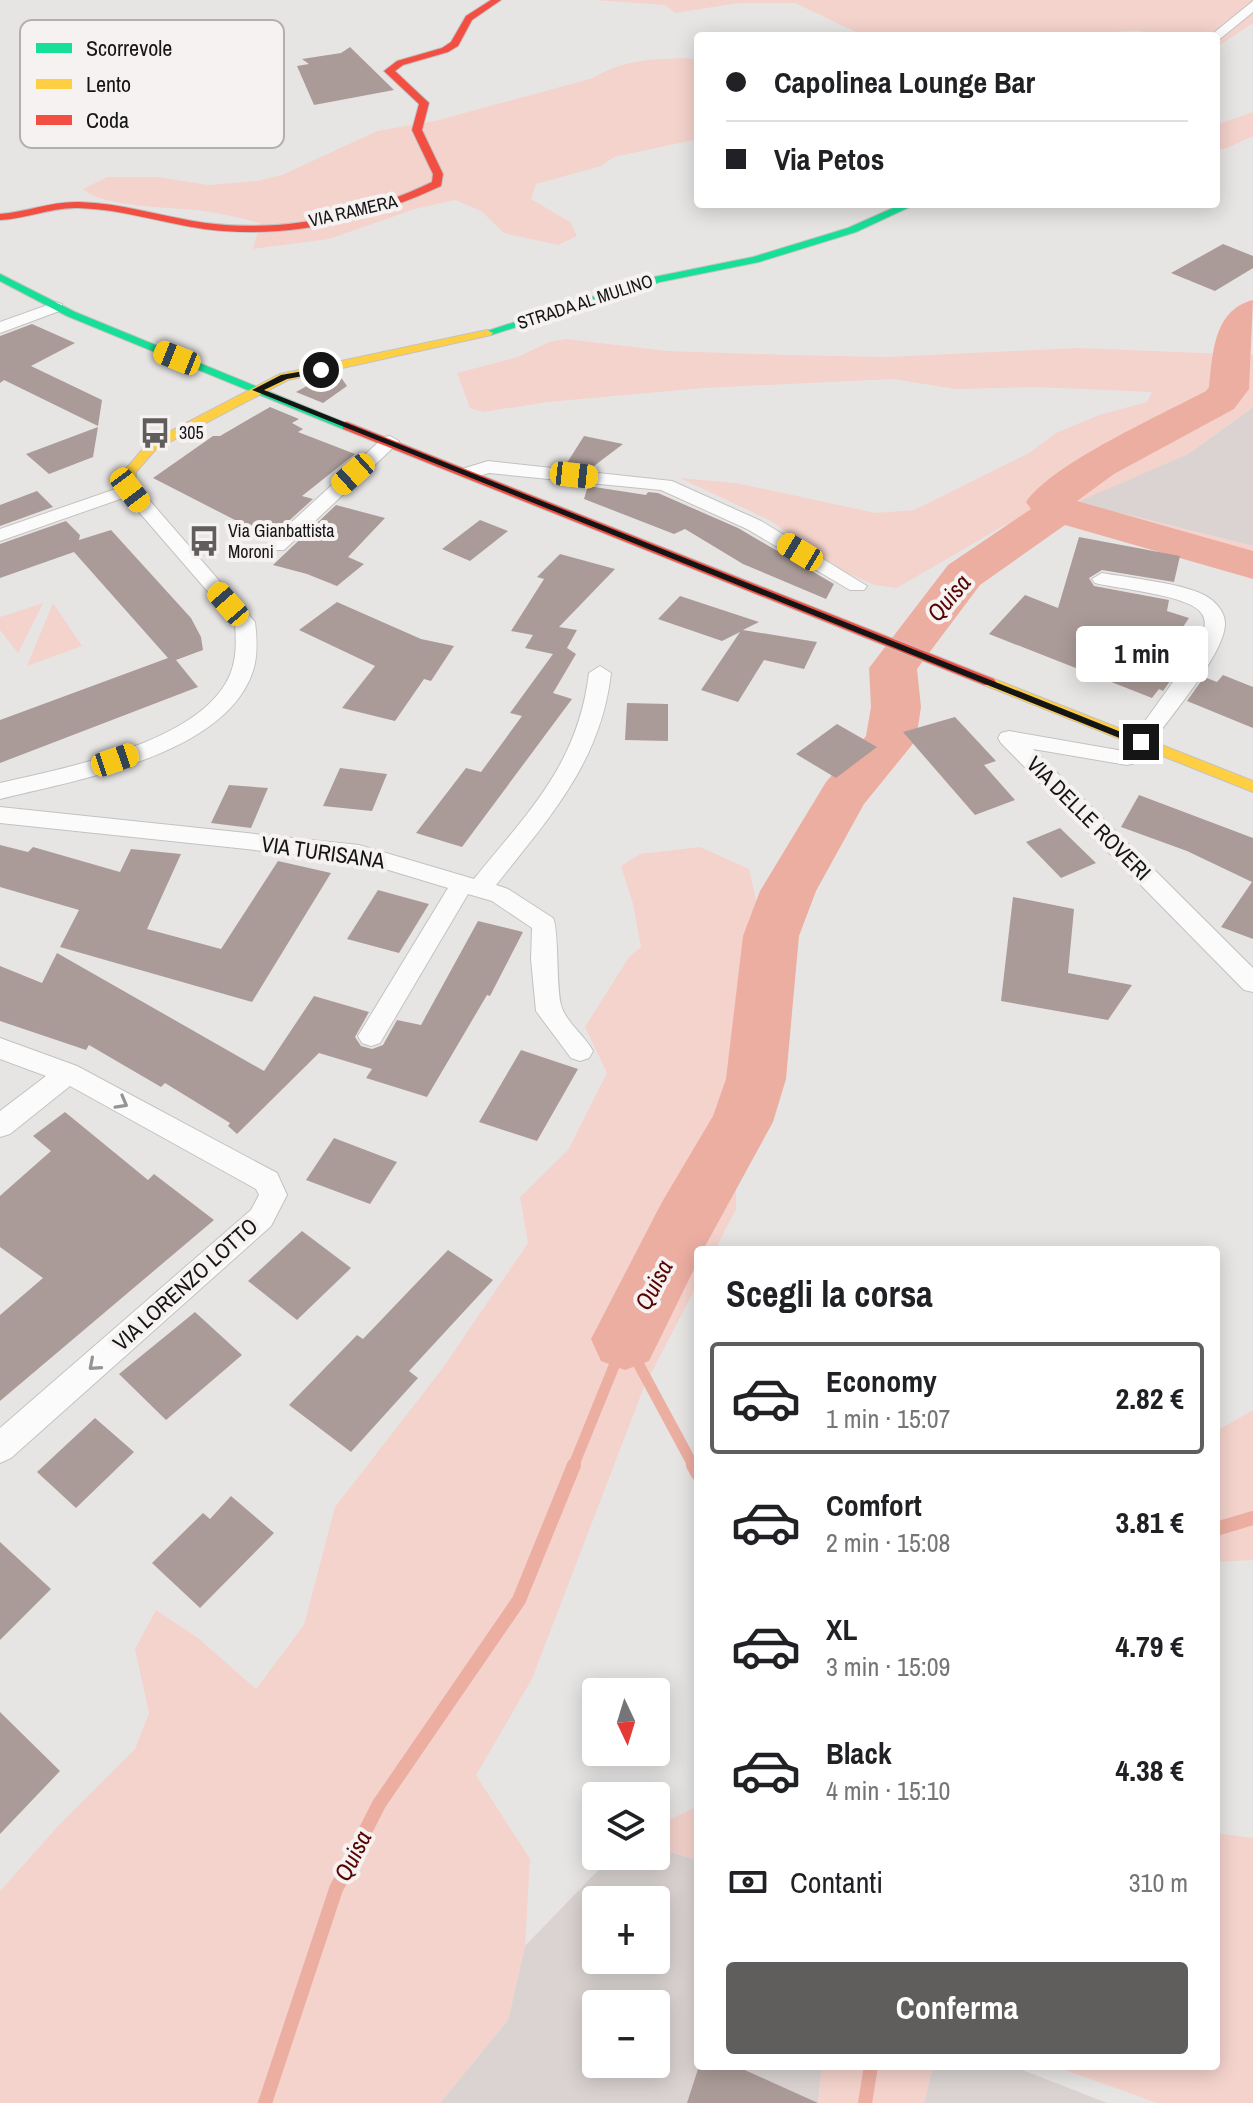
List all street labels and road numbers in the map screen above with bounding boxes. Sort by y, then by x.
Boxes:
street label: VIA RAMERA [306,188,400,233]
street label: STRADA AL MULINO [514,268,656,335]
street label: VIA DELLE ROVERI [1020,749,1158,887]
street label: VIA TURISANA [260,829,387,876]
street label: VIA LORENZO LOTTO [106,1211,264,1357]

